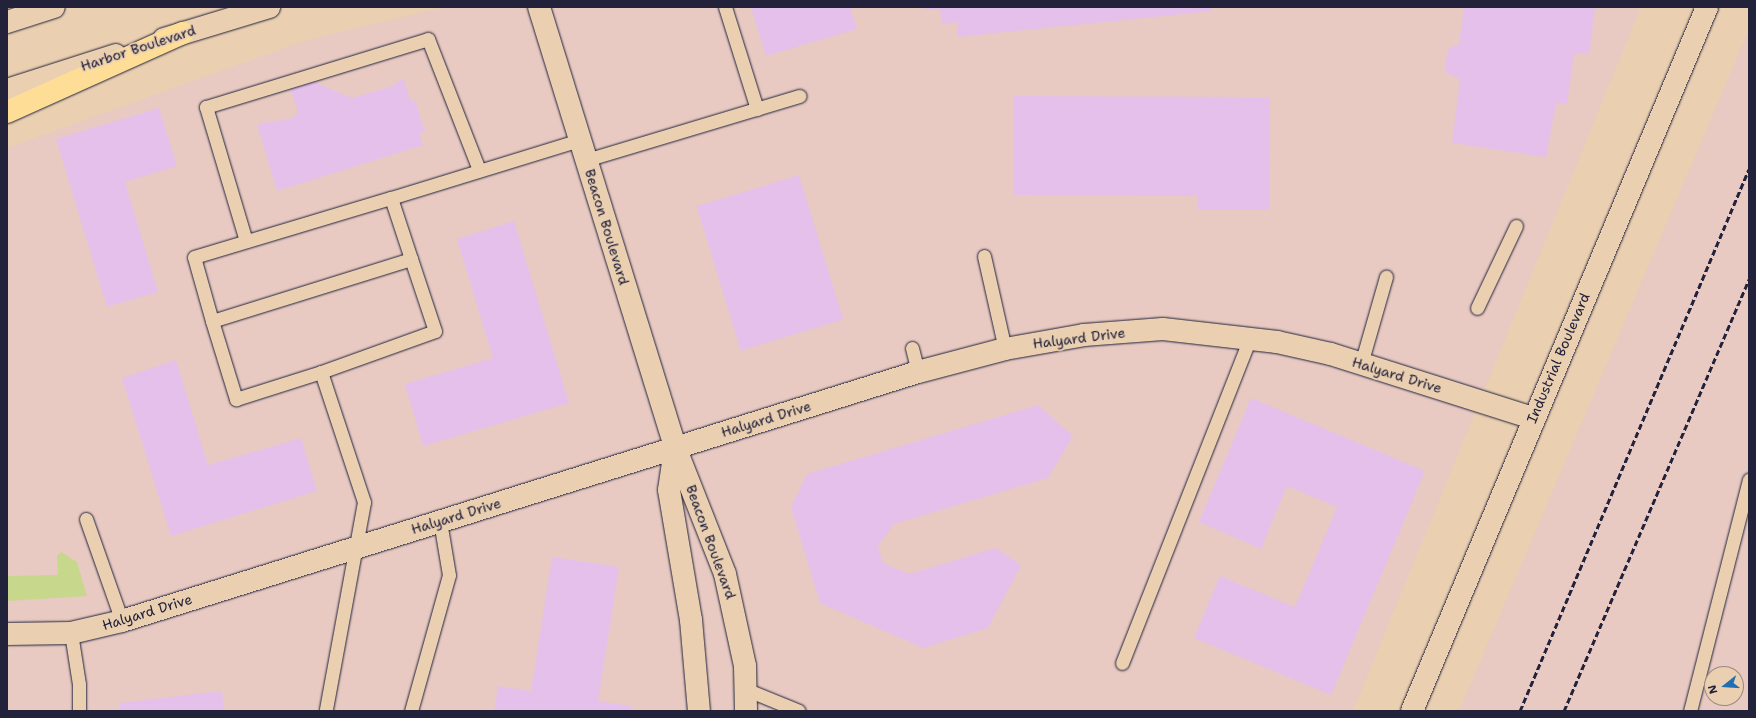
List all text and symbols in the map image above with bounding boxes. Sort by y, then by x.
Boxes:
street label: Harbor Boulevard [78,21,198,75]
street label: Beacon Boulevard [581,167,633,287]
street label: Industrial Boulevard [1523,290,1593,426]
street label: Halyard Drive [1032,324,1126,352]
street label: Halyard Drive [1350,353,1444,397]
street label: Halyard Drive [719,397,813,441]
street label: Beacon Boulevard [683,483,739,601]
street label: Halyard Drive [409,494,503,538]
street label: Halyard Drive [100,590,194,634]
north arrow [1704,666,1744,706]
text: N [1705,683,1721,696]

